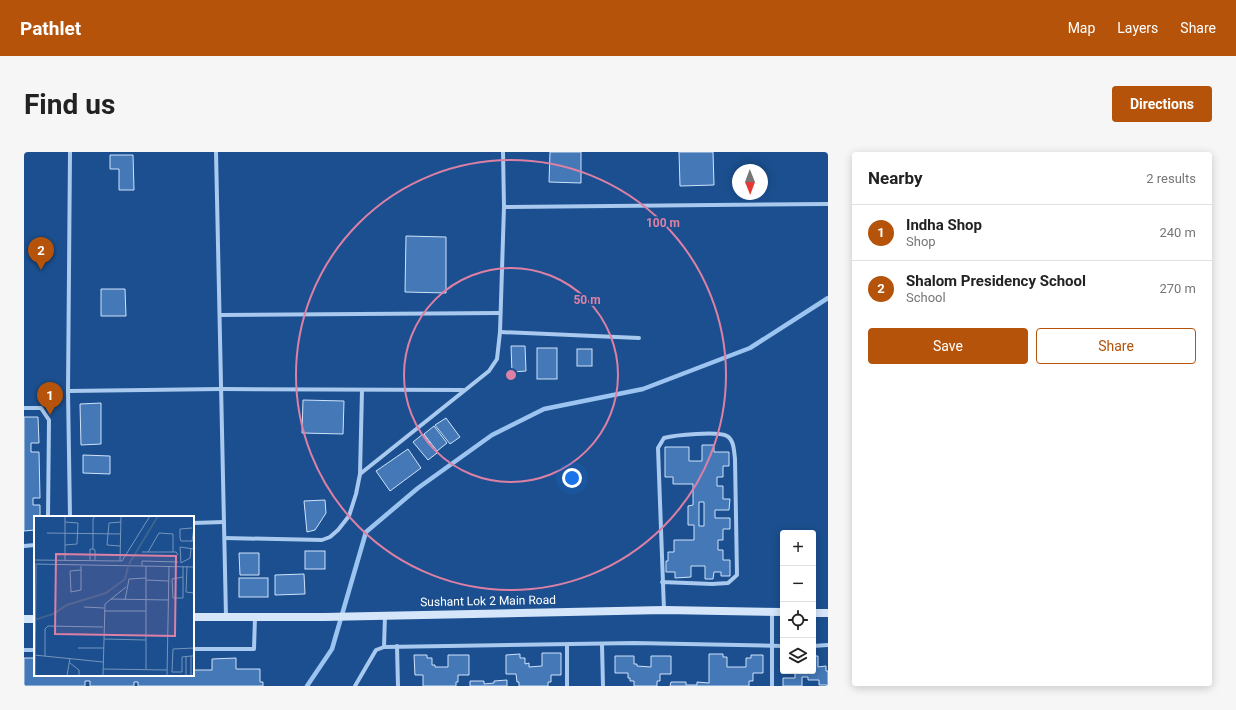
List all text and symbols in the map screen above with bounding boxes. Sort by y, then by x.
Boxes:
text: Pathlet [20,17,81,40]
text: Map [1068,20,1095,36]
text: Layers [1117,20,1158,36]
text: Share [1180,20,1216,36]
button: Directions [1112,86,1212,122]
text: Find us [24,88,115,121]
north arrow [732,164,768,200]
text: Nearby [868,168,923,188]
text: 2 results [1146,171,1196,186]
text: 100 m [646,216,680,230]
text: Indha Shop [906,216,982,234]
text: 1 [877,225,885,240]
text: 240 m [1159,225,1196,240]
text: Shop [906,234,936,249]
pin: 2 [28,237,54,270]
text: Shalom Presidency School [906,272,1086,290]
text: 2 [877,281,885,296]
text: 270 m [1159,281,1196,296]
text: School [906,290,946,305]
text: 50 m [573,293,601,307]
button: Save [868,328,1028,364]
button: Share [1036,328,1196,364]
centre of rings [504,368,518,382]
pin: 1 [37,382,63,415]
your location [562,468,582,488]
inset map [34,516,194,676]
map controls [780,530,816,674]
button: + [780,530,816,566]
button: − [780,566,816,602]
street label: Sushant Lok 2 Main Road [420,593,556,609]
button: locate [780,602,816,638]
button: layers [780,638,816,674]

